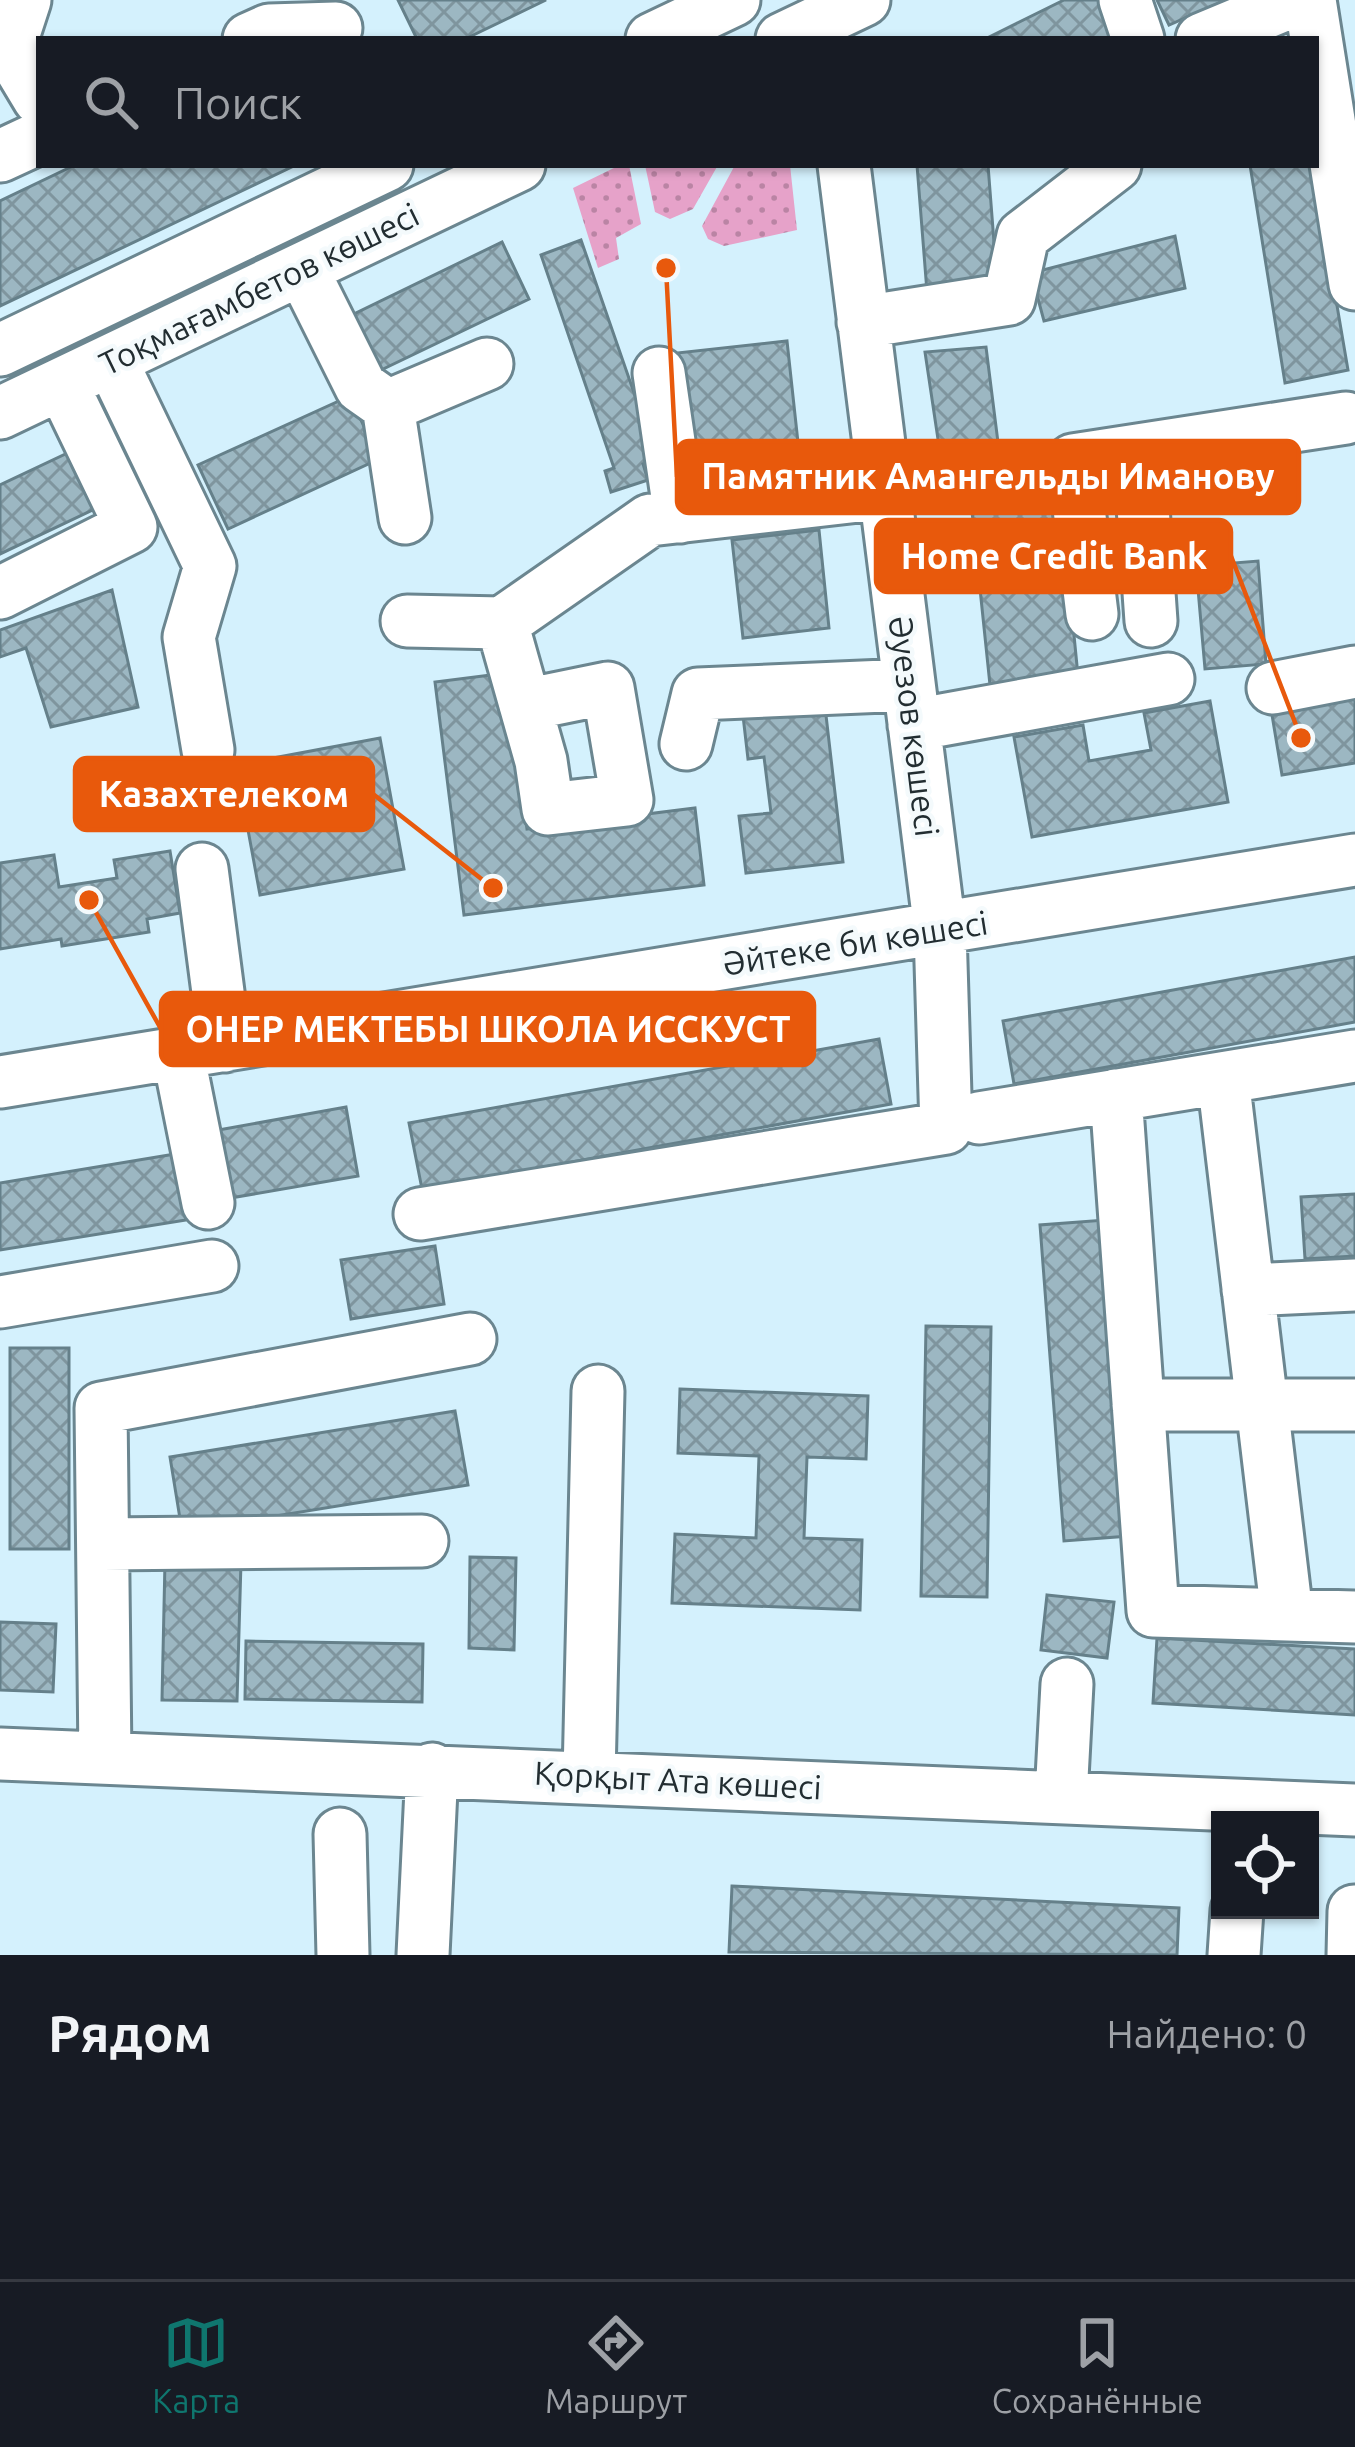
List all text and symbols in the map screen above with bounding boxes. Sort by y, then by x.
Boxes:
search box [36,36,1319,168]
icon: search [78,69,144,135]
text: Поиск [174,77,302,128]
street label: Тоқмағамбетов көшесі [93,195,424,382]
callout: Памятник Амангельды Иманову [677,441,1299,513]
text: Памятник Амангельды Иманову [701,455,1275,496]
callout: Home Credit Bank [876,520,1231,592]
text: Home Credit Bank [901,535,1207,576]
street label: Әуезов көшесі [883,613,946,838]
callout: Казахтелеком [75,758,373,830]
text: Казахтелеком [99,773,349,814]
street label: Әйтеке би көшесі [720,903,990,982]
callout: ОНЕР МЕКТЕБЫ ШКОЛА ИССКУСТ [161,993,814,1065]
text: ОНЕР МЕКТЕБЫ ШКОЛА ИССКУСТ [186,1008,790,1049]
street label: Қорқыт Ата көшесі [533,1754,823,1806]
map controls [1211,1811,1319,1919]
button: locate [1211,1811,1319,1919]
text: Рядом [48,2004,212,2062]
text: Найдено: 0 [1107,2012,1307,2055]
tab: Карта [152,2310,240,2419]
tab: Маршрут [545,2310,687,2419]
tab: Сохранённые [992,2310,1203,2419]

